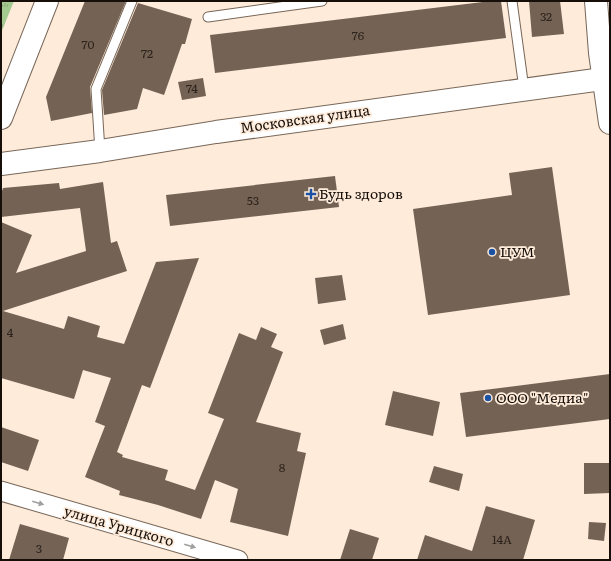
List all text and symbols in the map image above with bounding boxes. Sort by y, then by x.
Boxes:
house number: 32 [540,7,552,25]
house number: 76 [352,26,365,44]
house number: 70 [81,35,95,53]
house number: 72 [141,44,153,62]
house number: 74 [186,79,198,97]
street label: Московская улица [239,99,371,137]
place label: Будь здоров [319,183,403,203]
marker: Будь здоров [306,189,316,199]
house number: 53 [247,191,259,209]
place label: ЦУМ [500,241,535,261]
marker: ЦУМ [487,247,497,257]
house number: 4 [7,323,14,341]
place label: ООО "Медиа" [496,387,588,407]
marker: ООО "Медиа" [483,393,493,403]
house number: 8 [279,458,286,476]
one-way arrow [32,500,45,506]
street label: улица Урицкого [62,500,177,550]
house number: 14А [492,530,512,548]
house number: 3 [36,539,42,557]
one-way arrow [184,543,196,549]

